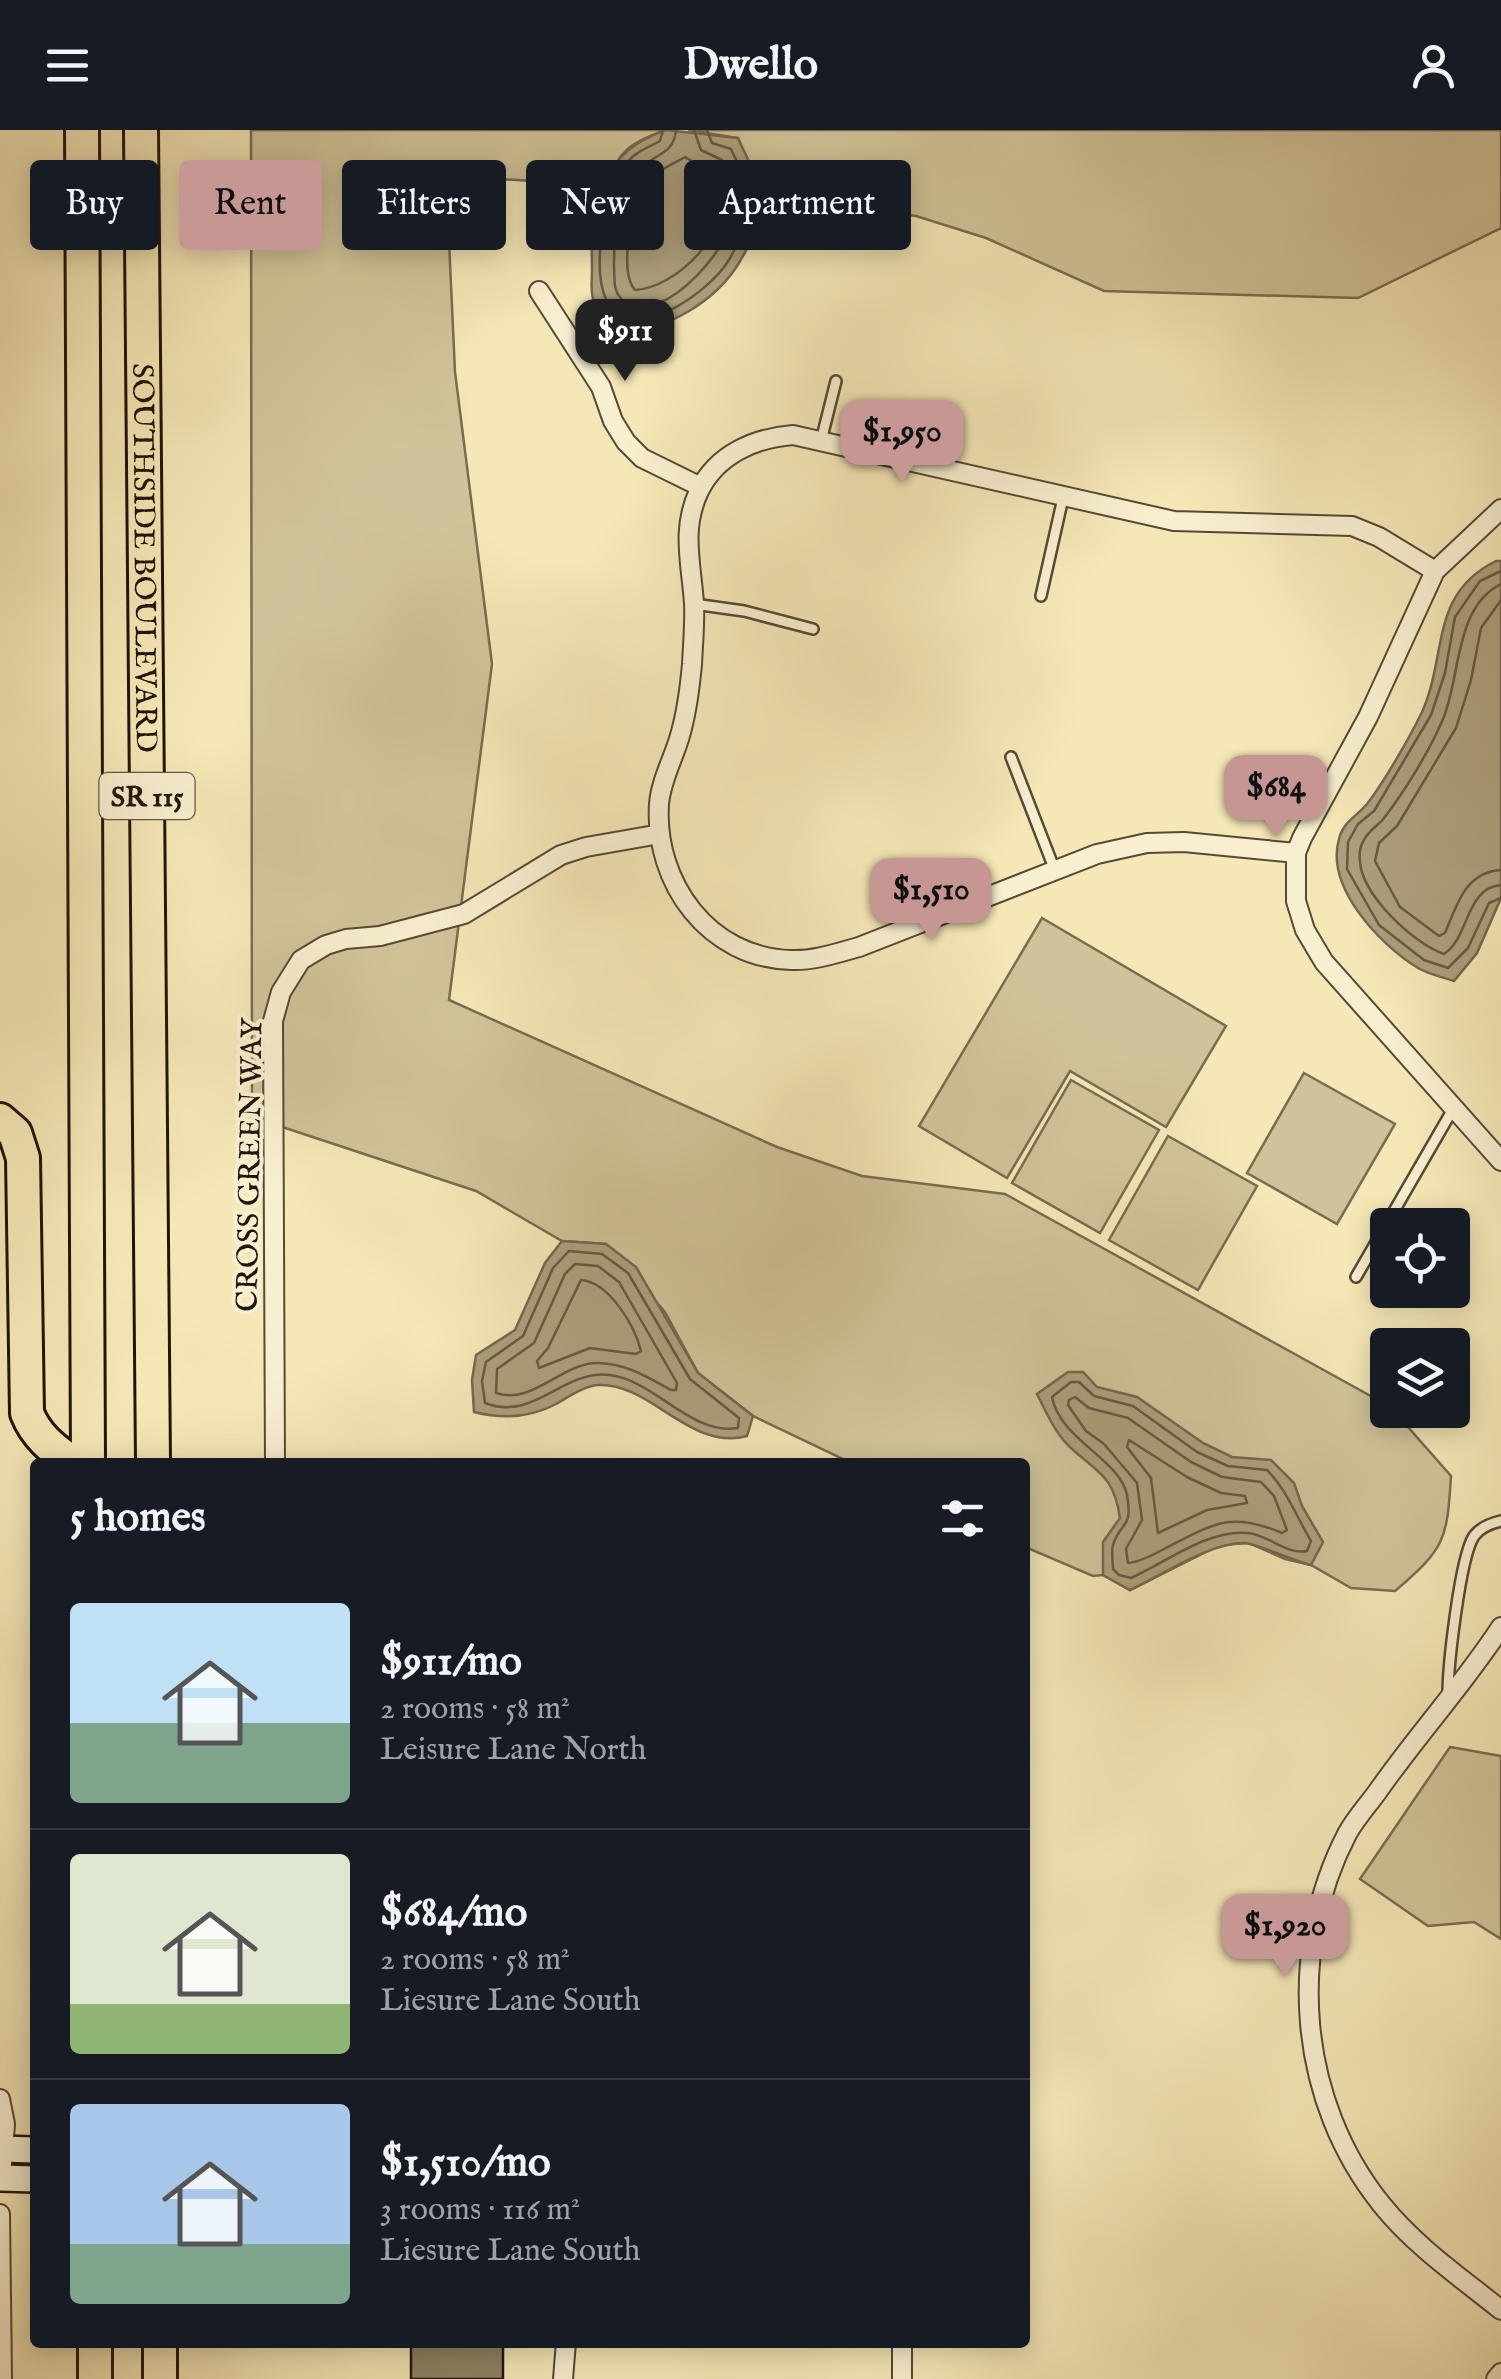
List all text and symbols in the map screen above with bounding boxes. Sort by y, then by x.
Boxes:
text: Dwello [683,37,818,94]
icon: menu [40,38,95,93]
icon: person [1406,38,1461,93]
chip: Buy [30,160,159,250]
chip: Rent [179,160,322,250]
chip: Filters [342,160,506,250]
chip: New [526,160,664,250]
chip: Apartment [684,160,911,250]
pin: $911 [566,299,684,384]
text: $911 [597,311,653,352]
street label: SOUTHSIDE BOULEVARD [122,363,164,753]
pin: $1,950 [821,400,983,485]
text: $1,950 [862,412,942,453]
pin: $684 [1217,755,1335,840]
text: $684 [1246,767,1306,808]
road number: SR 115 [100,773,194,819]
pin: $1,510 [850,858,1012,943]
text: $1,510 [892,870,970,911]
street label: CROSS GREEN WAY [229,1016,273,1312]
map controls [1370,1208,1470,1428]
button: locate [1370,1208,1470,1308]
button: layers [1370,1328,1470,1428]
icon: filters [935,1491,990,1546]
text: 5 homes [70,1492,206,1545]
text: $911/mo [380,1636,522,1689]
icon: home [150,1643,270,1763]
text: 2 rooms · 58 m² [380,1689,570,1730]
text: Leisure Lane North [380,1730,647,1771]
text: $684/mo [380,1887,527,1940]
icon: home [150,1894,270,2014]
pin: $1,920 [1204,1894,1366,1979]
text: $1,920 [1244,1906,1326,1947]
text: 2 rooms · 58 m² [380,1940,570,1981]
text: Liesure Lane South [380,1981,641,2022]
text: $1,510/mo [380,2137,551,2190]
icon: home [150,2144,270,2264]
text: 3 rooms · 116 m² [380,2190,580,2231]
text: Liesure Lane South [380,2231,641,2272]

